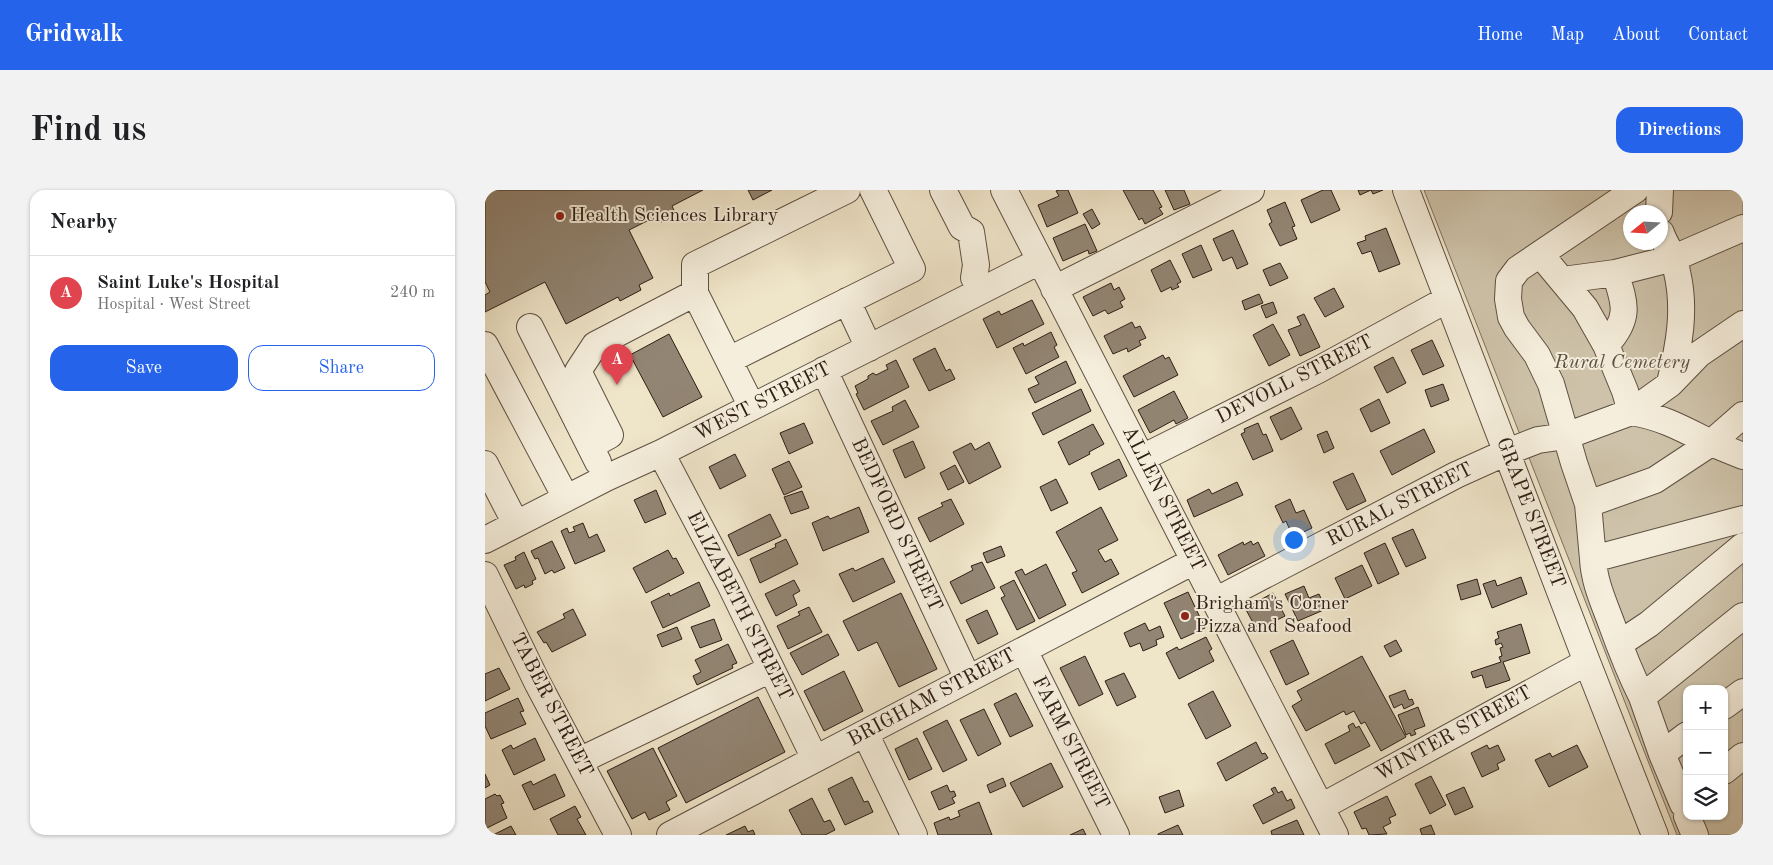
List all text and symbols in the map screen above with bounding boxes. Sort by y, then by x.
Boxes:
text: Gridwalk [25,23,123,47]
text: Home [1477,26,1523,44]
text: Map [1551,26,1584,44]
text: About [1612,26,1660,44]
text: Contact [1688,26,1748,44]
button: Directions [1616,107,1743,153]
text: Find us [30,113,146,148]
north arrow [1623,205,1668,250]
place label: Health Sciences Library [570,206,779,226]
marker: Health Sciences Library [554,210,566,222]
text: Nearby [50,212,118,233]
text: Saint Luke's Hospital [97,274,279,293]
text: A [60,285,72,301]
text: 240 m [390,285,435,301]
text: Hospital · West Street [97,297,251,313]
street label: DEVOLL STREET [1213,332,1377,428]
pin: A [601,344,633,385]
button: Save [50,345,238,391]
button: Share [248,345,435,391]
park label: Rural Cemetery [1553,353,1691,373]
street label: WEST STREET [691,359,835,445]
street label: ALLEN STREET [1118,423,1208,575]
street label: BEDFORD STREET [847,435,945,615]
street label: GRAPE STREET [1492,435,1568,591]
street label: RURAL STREET [1324,460,1476,550]
street label: ELIZABETH STREET [683,508,795,704]
your location [1281,527,1307,553]
place label: Brigham's Corner Pizza and Seafood [1195,594,1352,637]
marker: Brigham's Corner Pizza and Seafood [1179,610,1191,622]
street label: TABER STREET [506,630,596,780]
street label: BRIGHAM STREET [845,645,1019,751]
street label: FARM STREET [1028,673,1112,813]
street label: WINTER STREET [1372,683,1536,785]
map controls [1683,685,1728,820]
button: + [1683,685,1728,730]
button: − [1683,730,1728,775]
button: layers [1683,775,1728,820]

